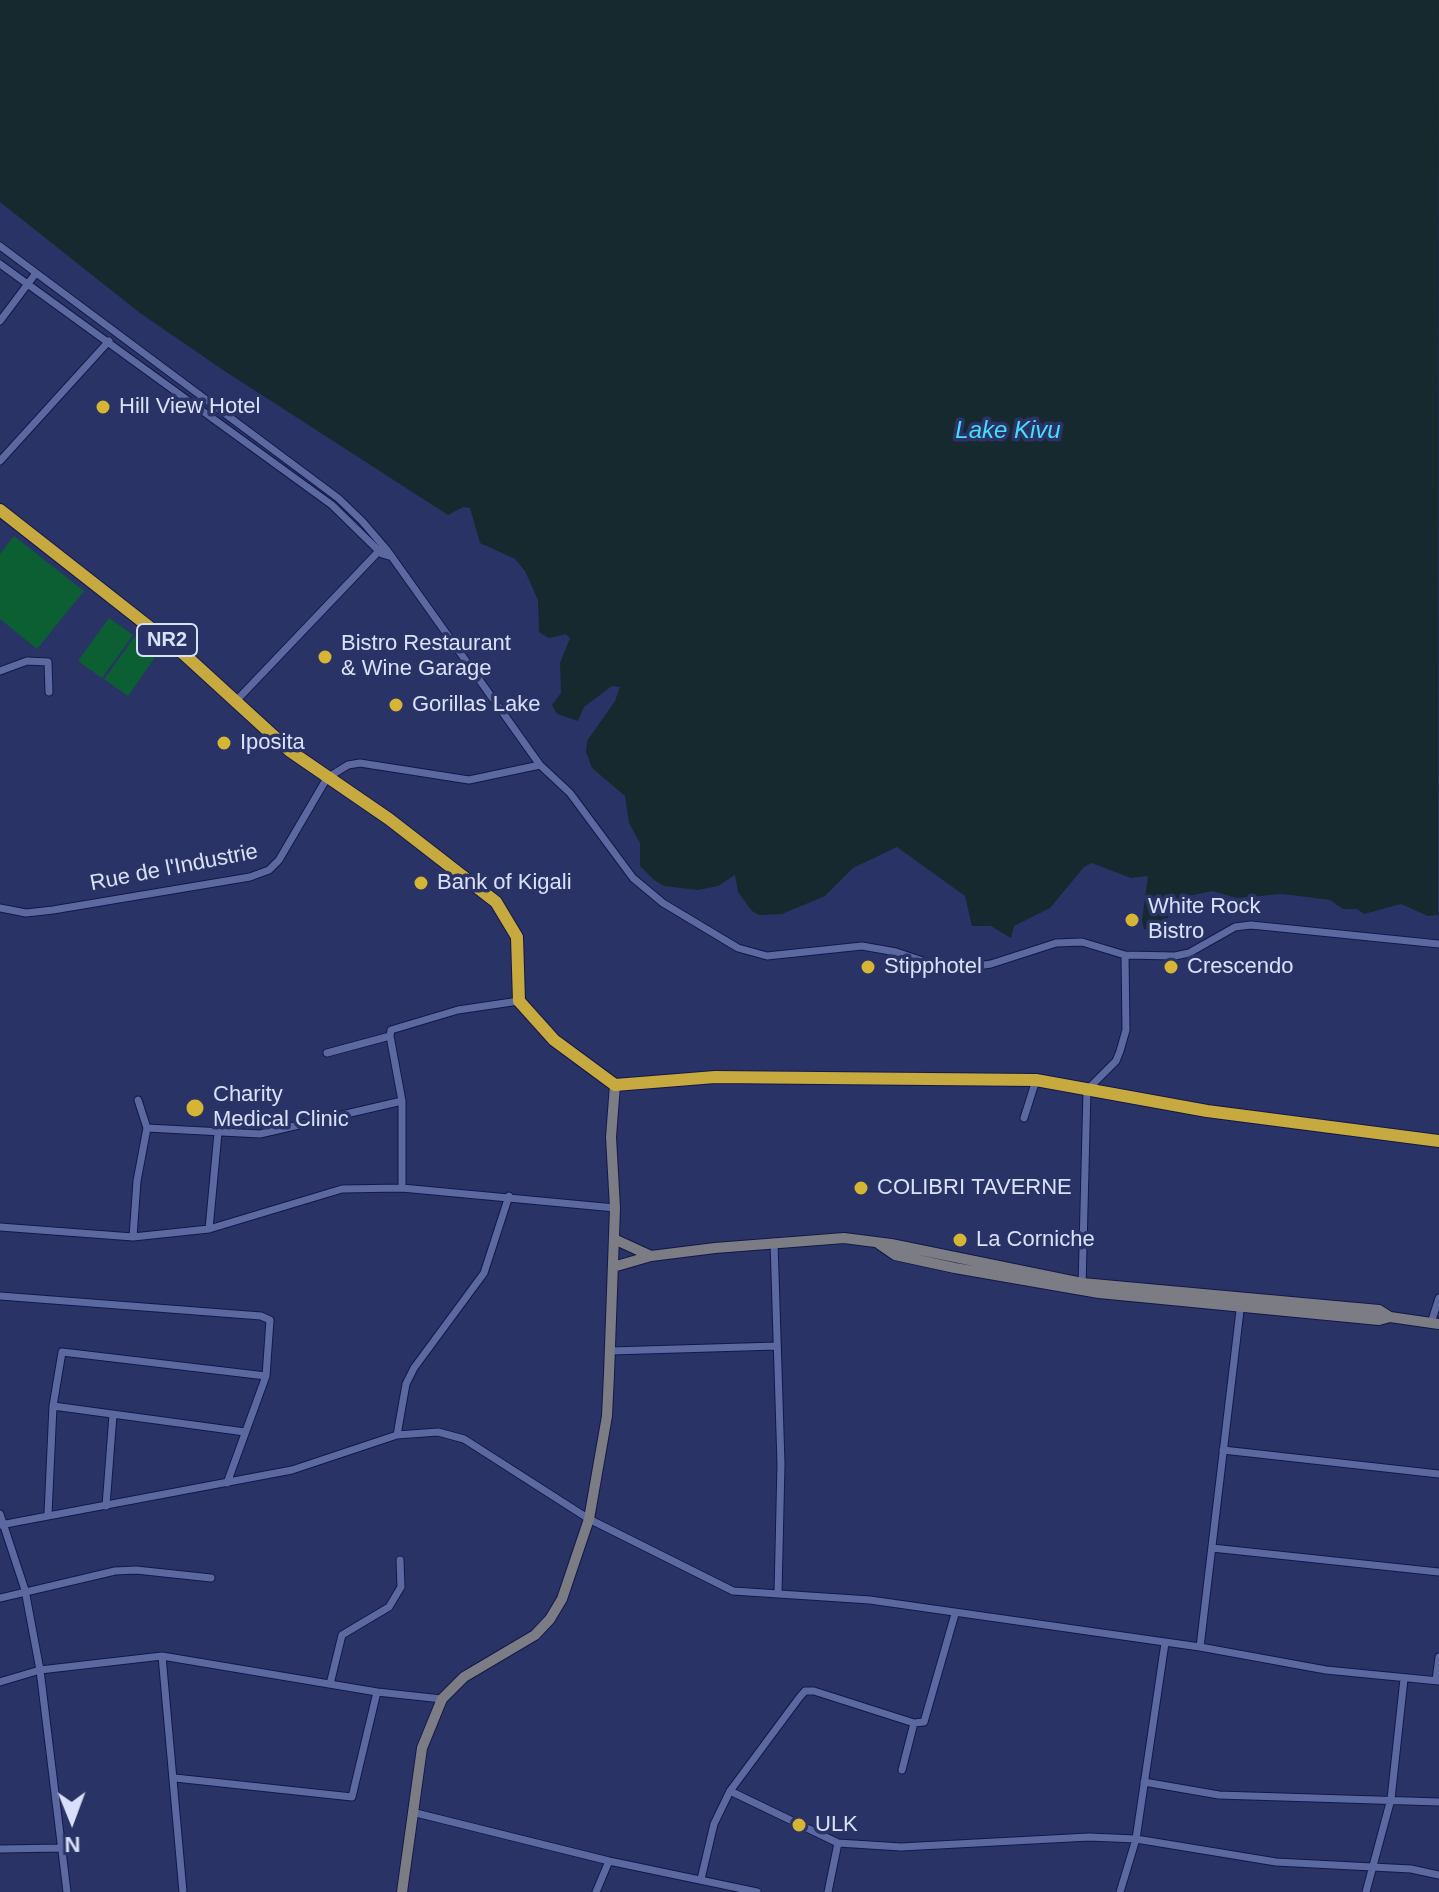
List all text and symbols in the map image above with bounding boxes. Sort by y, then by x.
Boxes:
place label: Hill View Hotel [119,394,260,420]
marker: Hill View Hotel [94,398,112,416]
water label: Lake Kivu [955,417,1061,445]
road number: NR2 [137,624,197,656]
place label: Bistro Restaurant & Wine Garage [341,631,511,682]
marker: Bistro Restaurant & Wine Garage [316,648,334,666]
place label: Gorillas Lake [412,692,540,718]
marker: Gorillas Lake [387,696,405,714]
place label: Iposita [240,730,305,756]
marker: Iposita [215,734,233,752]
street label: Rue de l'Industrie [88,839,260,897]
place label: Bank of Kigali [437,870,572,896]
marker: Bank of Kigali [412,874,430,892]
place label: White Rock Bistro [1148,894,1260,946]
marker: White Rock Bistro [1123,911,1141,929]
place label: Stipphotel [884,954,982,980]
place label: Crescendo [1187,954,1293,980]
marker: Stipphotel [859,958,877,976]
marker: Crescendo [1162,958,1180,976]
place label: Charity Medical Clinic [213,1082,349,1134]
marker: Charity Medical Clinic [184,1097,206,1119]
place label: COLIBRI TAVERNE [877,1175,1072,1201]
marker: COLIBRI TAVERNE [852,1179,870,1197]
place label: La Corniche [976,1227,1095,1253]
marker: La Corniche [951,1231,969,1249]
north arrow [32,1780,112,1860]
place label: ULK [815,1812,858,1838]
marker: ULK [790,1816,808,1834]
text: N [64,1832,81,1857]

